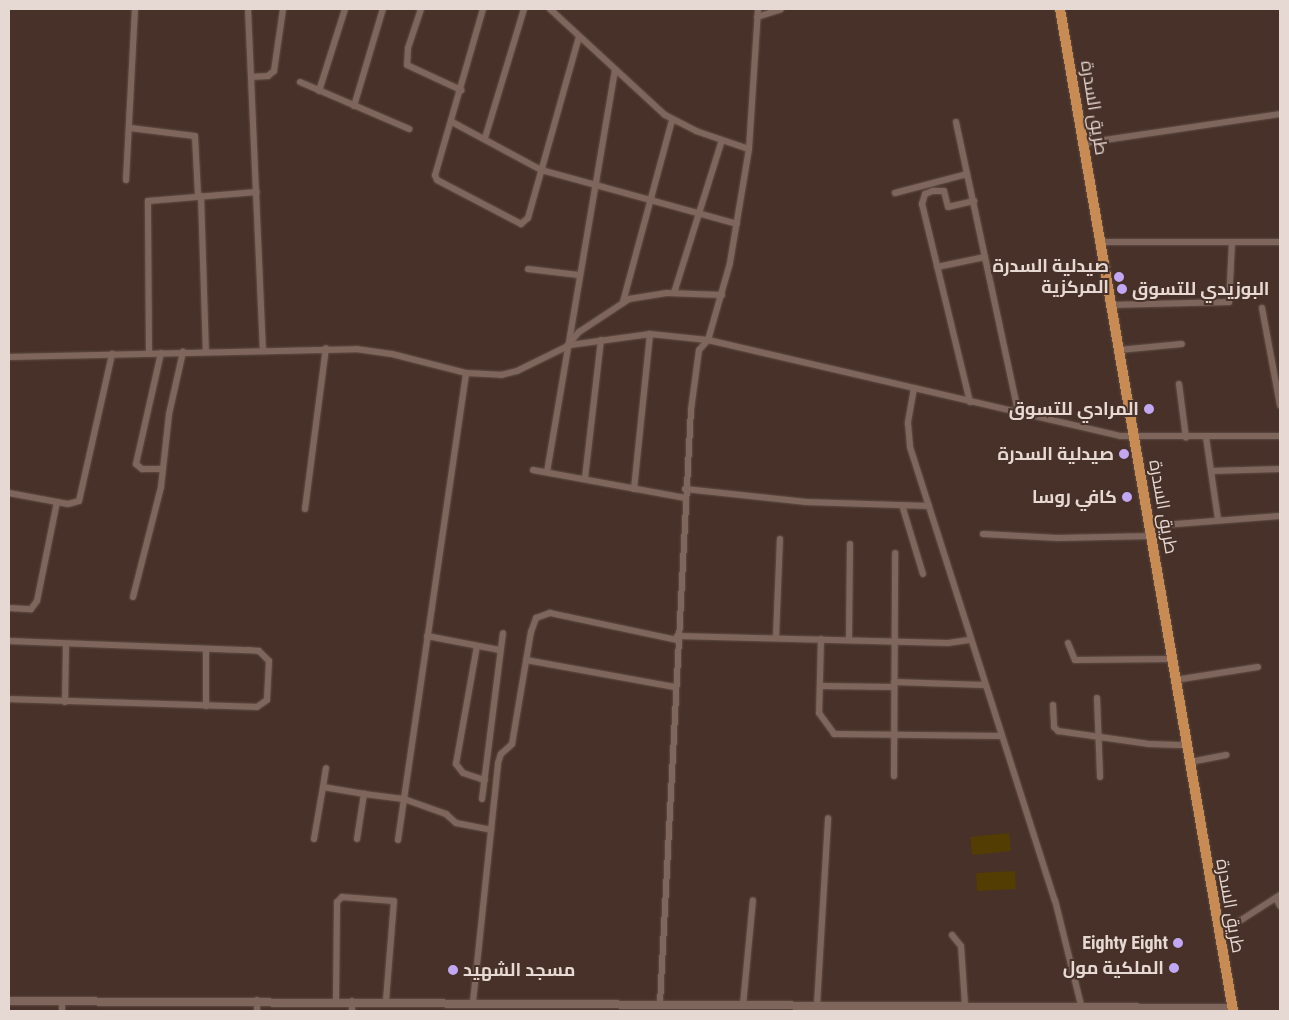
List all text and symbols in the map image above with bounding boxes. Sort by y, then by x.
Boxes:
street label: طريق السدرة [1076,59,1112,157]
place label: صيدلية السدرة المركزية [992,256,1109,298]
marker: صيدلية السدرة المركزية [1113,271,1125,283]
place label: البوزيدي للتسوق [1132,278,1270,300]
marker: البوزيدي للتسوق [1116,283,1128,295]
place label: المرادي للتسوق [1009,398,1139,420]
marker: المرادي للتسوق [1143,403,1155,415]
place label: صيدلية السدرة [997,443,1114,465]
marker: صيدلية السدرة [1118,448,1130,460]
street label: طريق السدرة [1144,458,1182,556]
place label: كافي روسا [1032,486,1117,508]
marker: كافي روسا [1121,491,1133,503]
street label: طريق السدرة [1211,857,1249,955]
place label: Eighty Eight [1082,932,1168,954]
marker: Eighty Eight [1172,937,1184,949]
place label: الملكية مول [1063,957,1164,979]
place label: مسجد الشهيد [463,959,575,981]
marker: الملكية مول [1168,962,1180,974]
marker: مسجد الشهيد [447,964,459,976]

